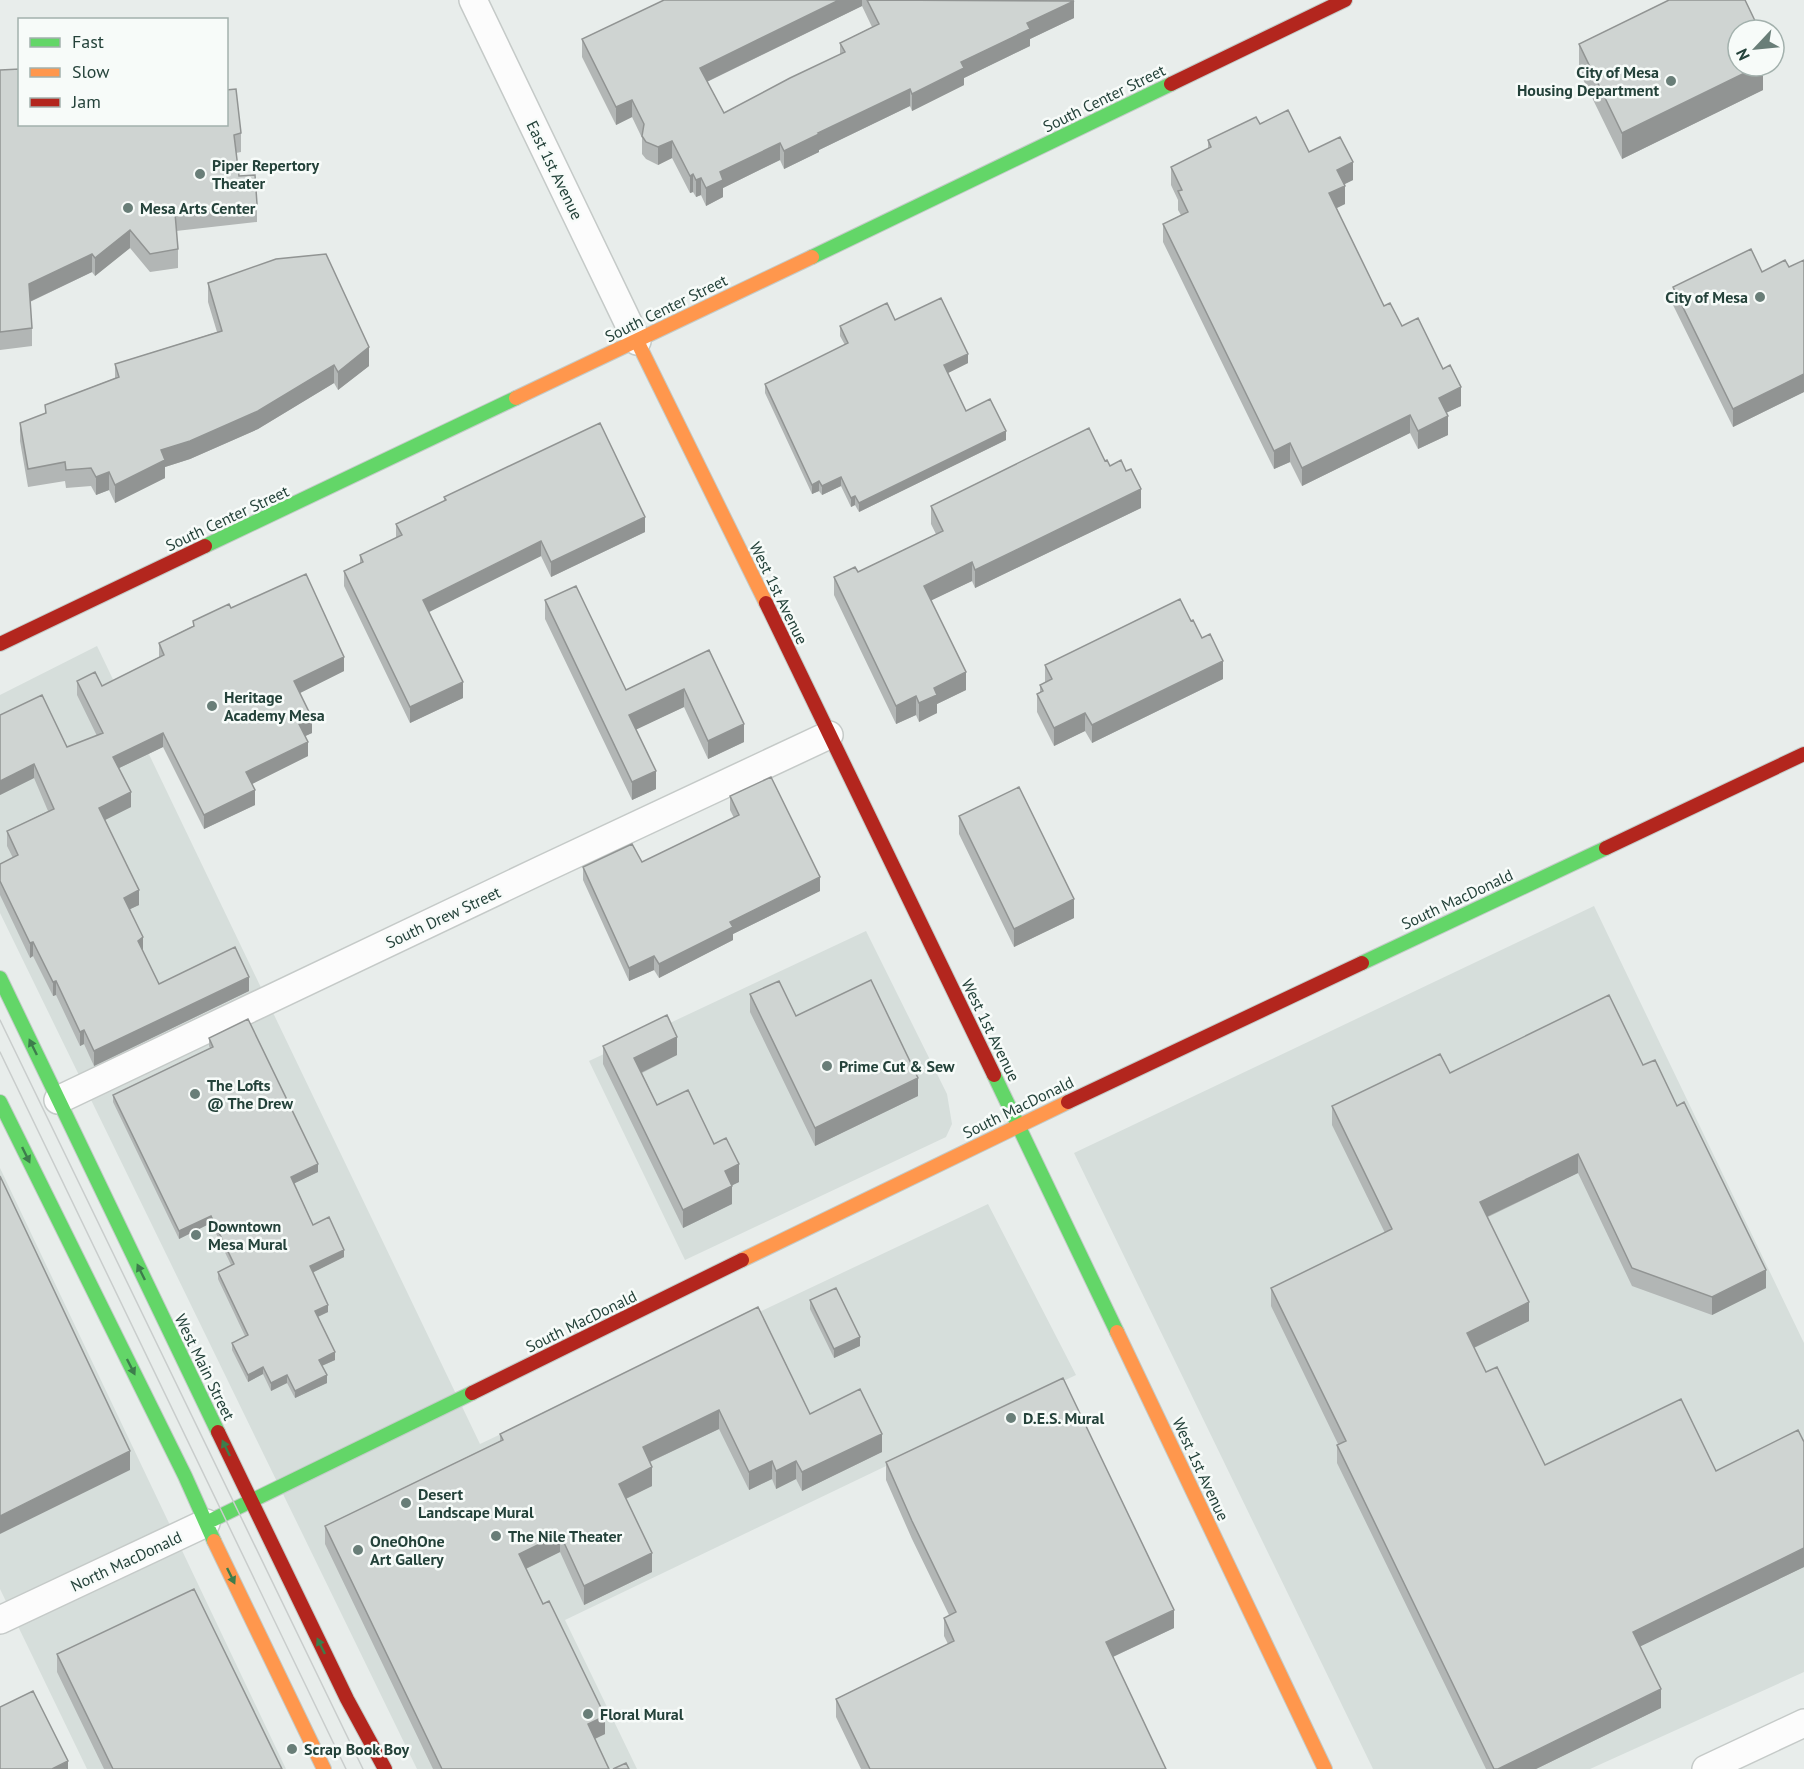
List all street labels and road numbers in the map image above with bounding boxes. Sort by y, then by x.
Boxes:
street label: South Center Street [1040,59,1169,136]
street label: East 1st Avenue [522,117,588,223]
street label: South Center Street [602,269,731,346]
street label: South Center Street [162,480,292,555]
street label: West 1st Avenue [746,538,812,648]
street label: South MacDonald [1398,864,1516,934]
street label: South Drew Street [382,881,504,952]
street label: West 1st Avenue [958,975,1024,1085]
street label: South MacDonald [959,1071,1077,1143]
street label: South MacDonald [522,1285,640,1357]
street label: West Main Street [171,1311,240,1424]
street label: West 1st Avenue [1168,1414,1234,1524]
street label: North MacDonald [67,1526,185,1596]

